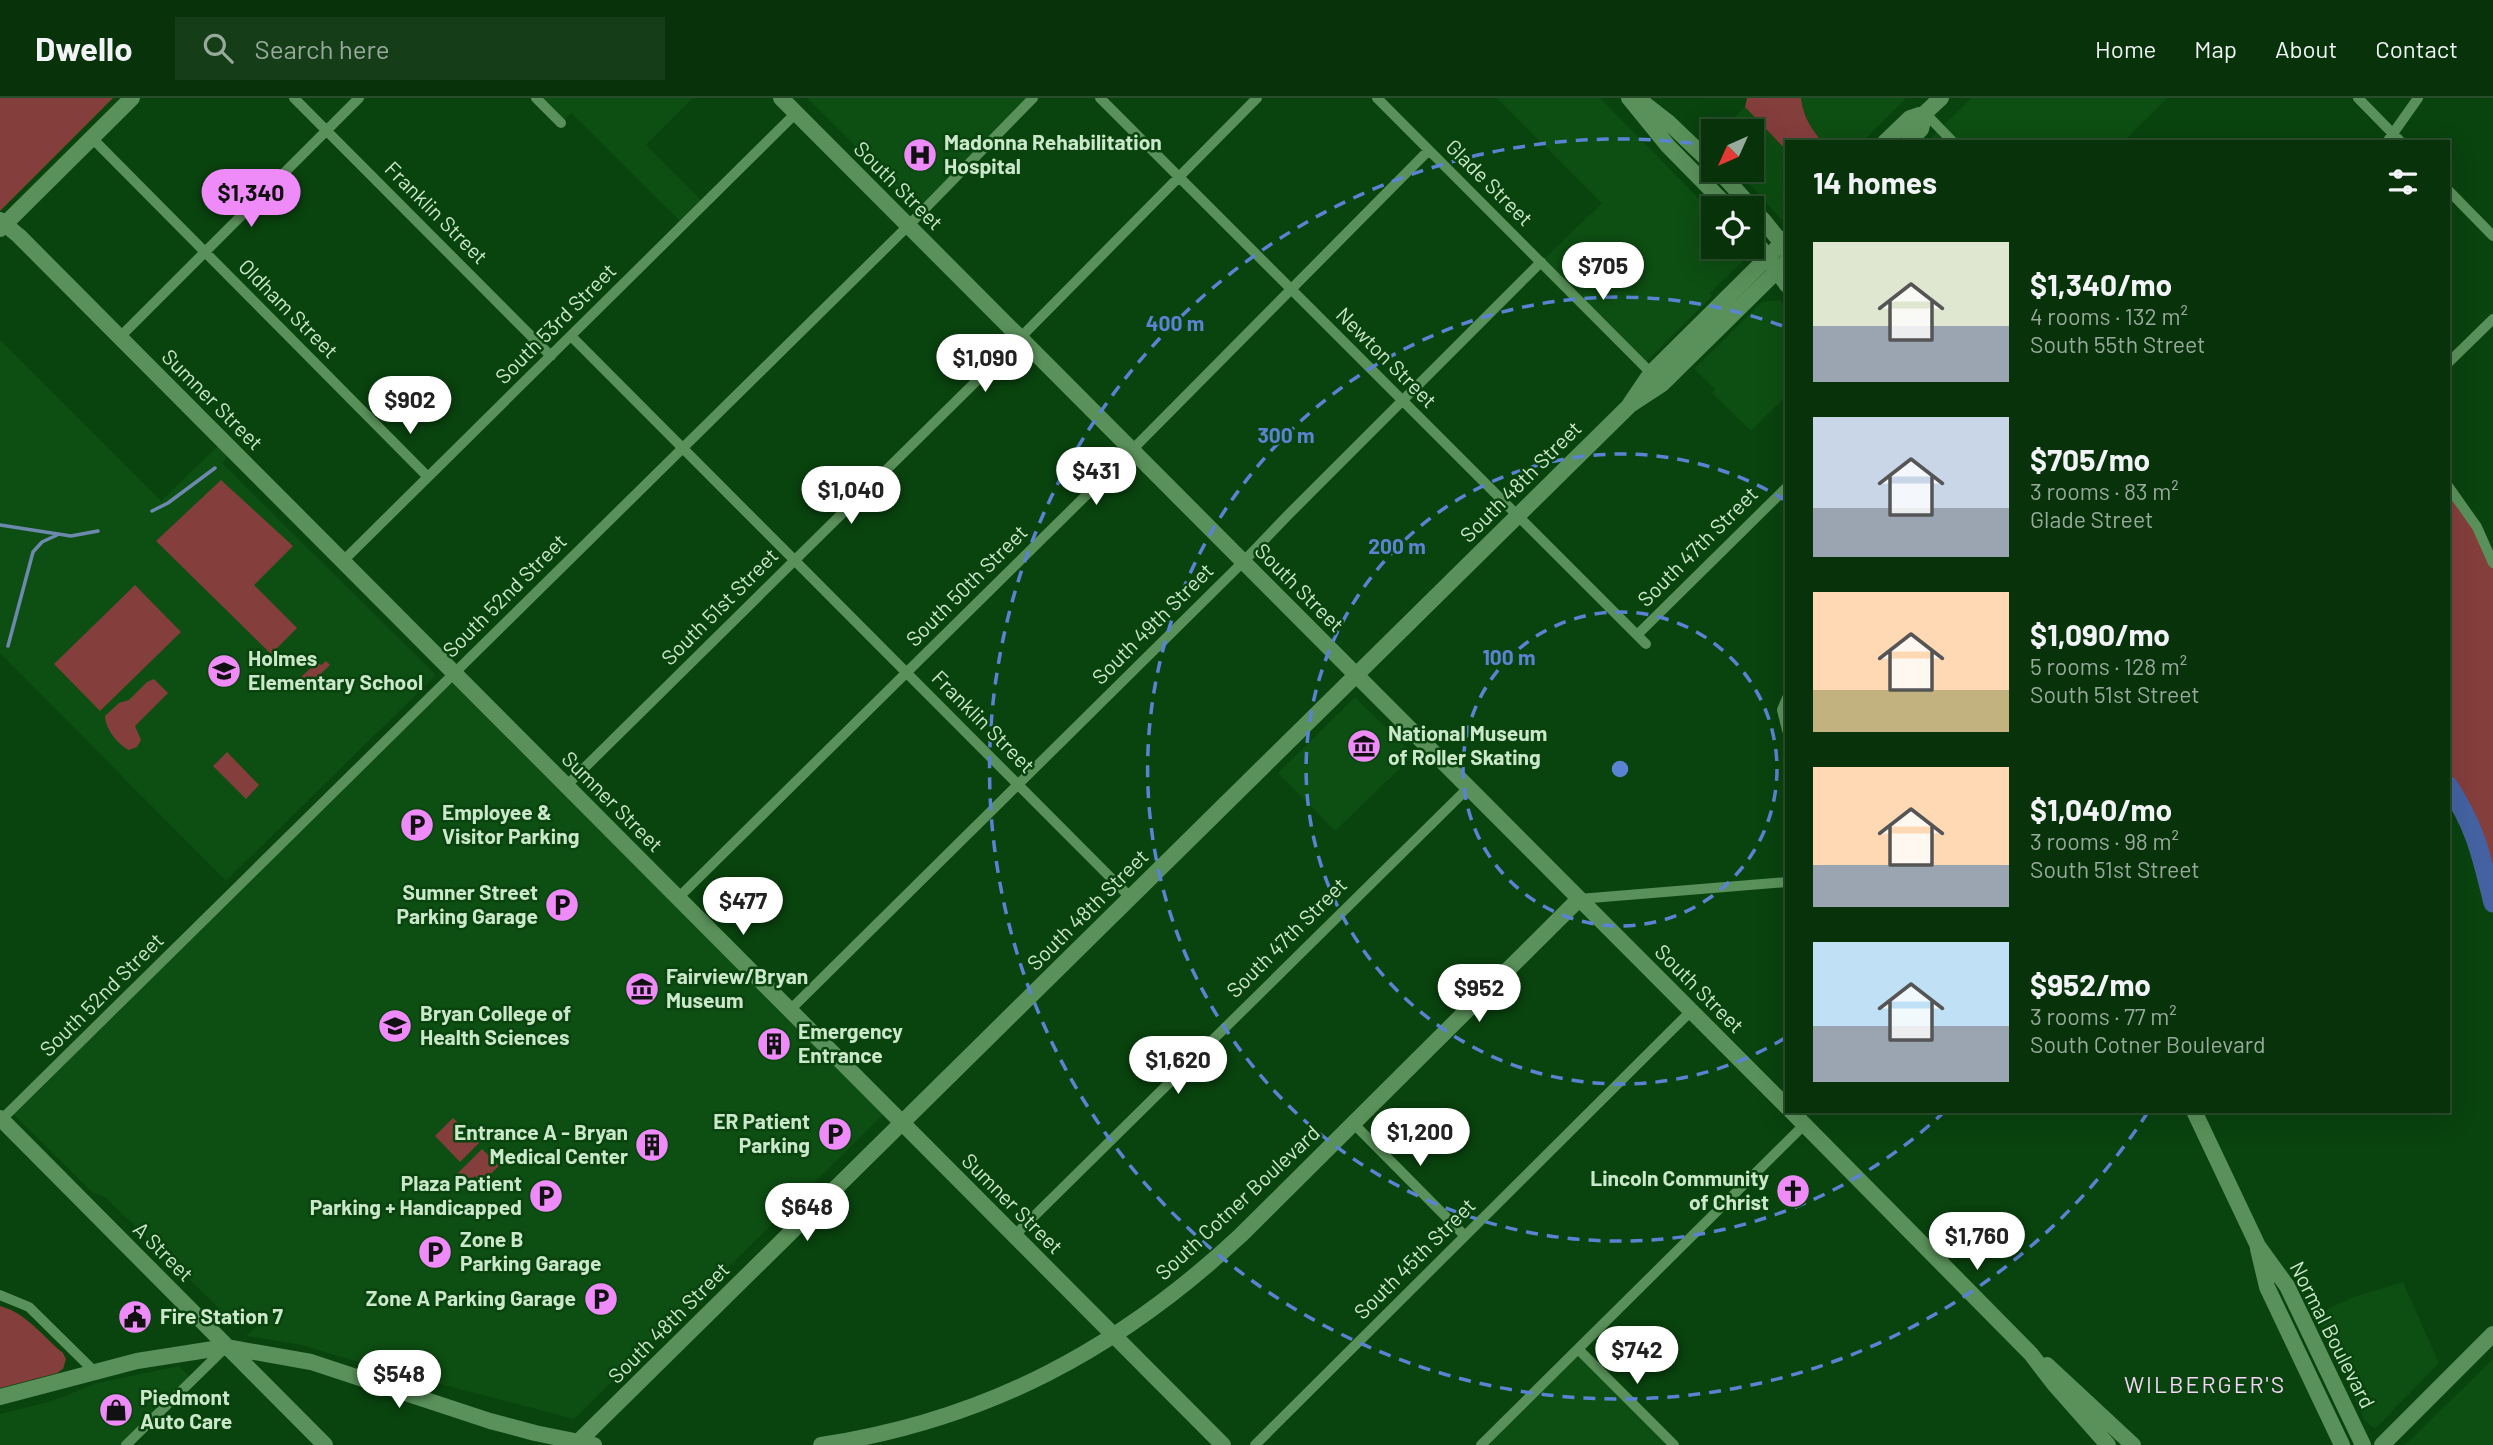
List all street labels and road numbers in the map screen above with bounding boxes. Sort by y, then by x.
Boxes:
street label: Glade Street [1441,133,1539,231]
street label: South Street [849,135,949,235]
street label: Franklin Street [381,155,494,268]
street label: Oldham Street [234,253,344,363]
street label: South 53rd Street [489,257,620,388]
street label: Newton Street [1332,301,1443,412]
street label: Sumner Street [157,343,269,455]
street label: South 48th Street [1454,415,1586,547]
street label: South 47th Street [1632,481,1762,611]
street label: South 50th Street [900,519,1032,651]
street label: South 52nd Street [437,528,571,662]
street label: South Street [1250,537,1350,637]
street label: South 51st Street [655,542,783,670]
street label: South 49th Street [1086,557,1218,689]
street label: Franklin Street [928,664,1041,777]
street label: Sumner Street [557,745,669,857]
street label: South 48th Street [1021,843,1153,975]
street label: South 47th Street [1221,872,1351,1002]
street label: South 52nd Street [34,927,168,1061]
street label: South Street [1650,938,1750,1038]
street label: South Cotner Boulevard [1150,1119,1324,1284]
street label: Sumner Street [957,1147,1069,1259]
street label: South 45th Street [1348,1192,1480,1324]
street label: A Street [129,1216,199,1286]
street label: South 48th Street [602,1256,734,1388]
street label: Normal Boulevard [2286,1257,2381,1412]

